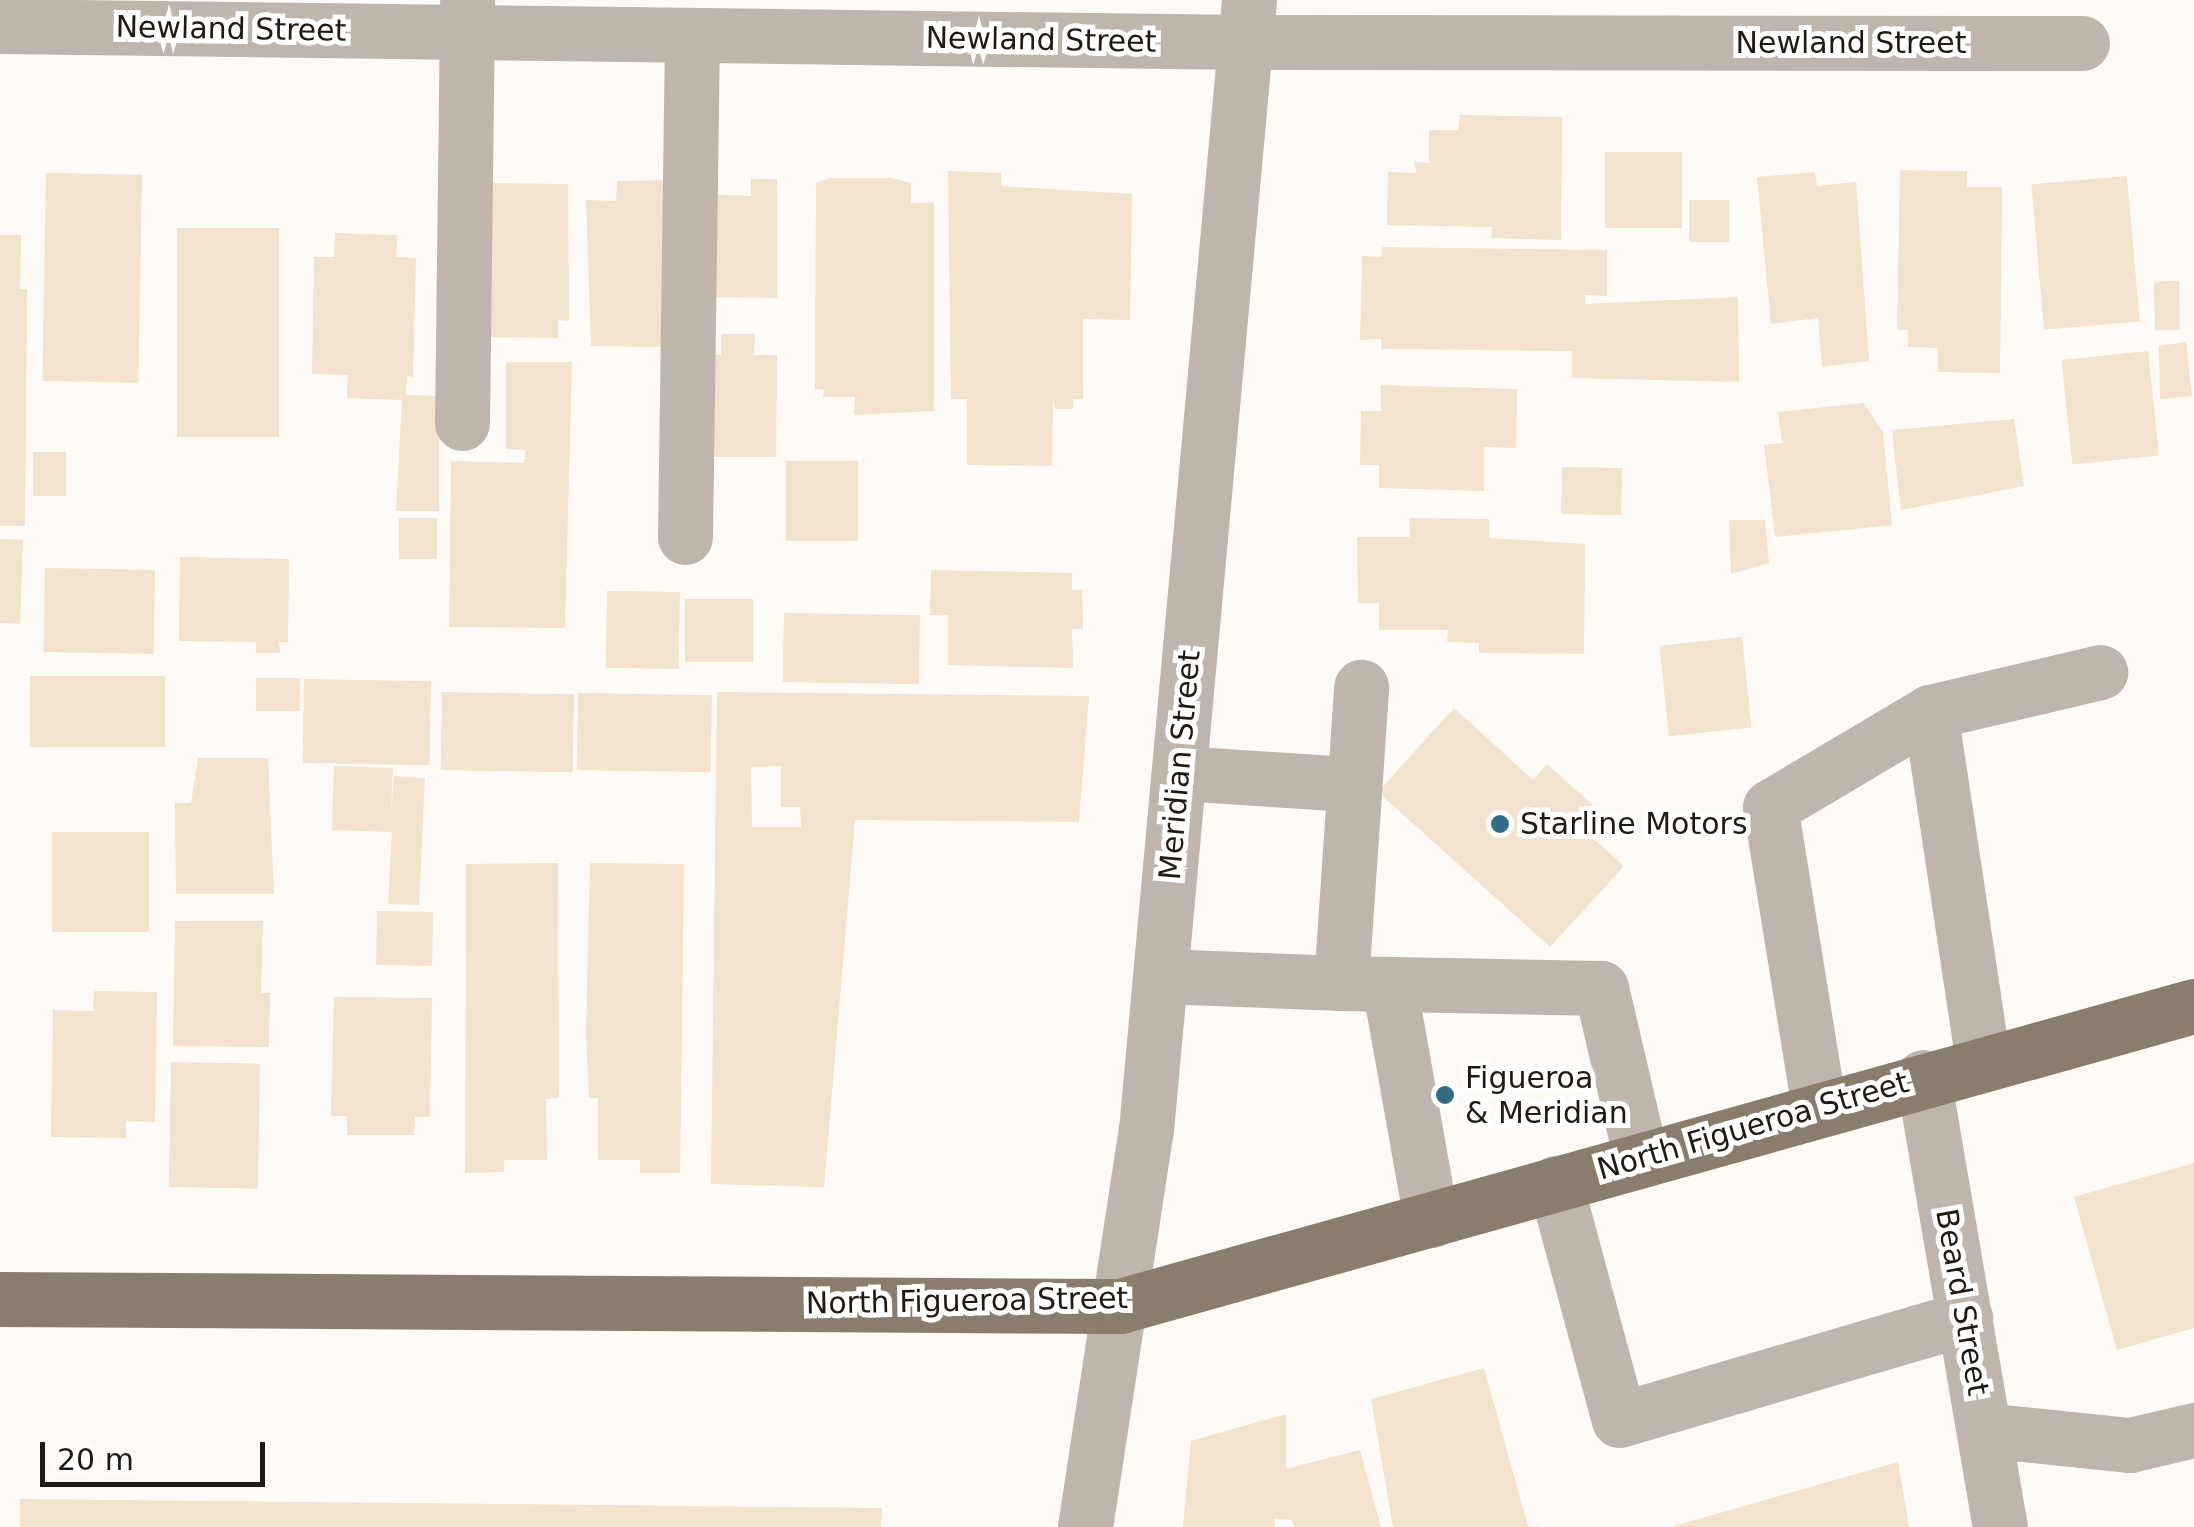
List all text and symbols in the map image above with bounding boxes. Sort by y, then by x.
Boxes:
street label: Newland Street [115,9,347,49]
street label: Newland Street [925,20,1157,60]
street label: Newland Street [1736,25,1966,61]
street label: Meridian Street [1152,649,1208,881]
place label: Starline Motors [1520,806,1748,842]
marker: Starline Motors [1489,813,1511,835]
place label: Figueroa & Meridian [1465,1060,1628,1130]
street label: North Figueroa Street [1593,1064,1913,1188]
marker: Figueroa & Meridian [1434,1084,1456,1106]
street label: Beard Street [1928,1206,1996,1398]
street label: North Figueroa Street [805,1280,1129,1322]
scale bar [45,1422,270,1484]
text: 20 m [57,1442,134,1477]

